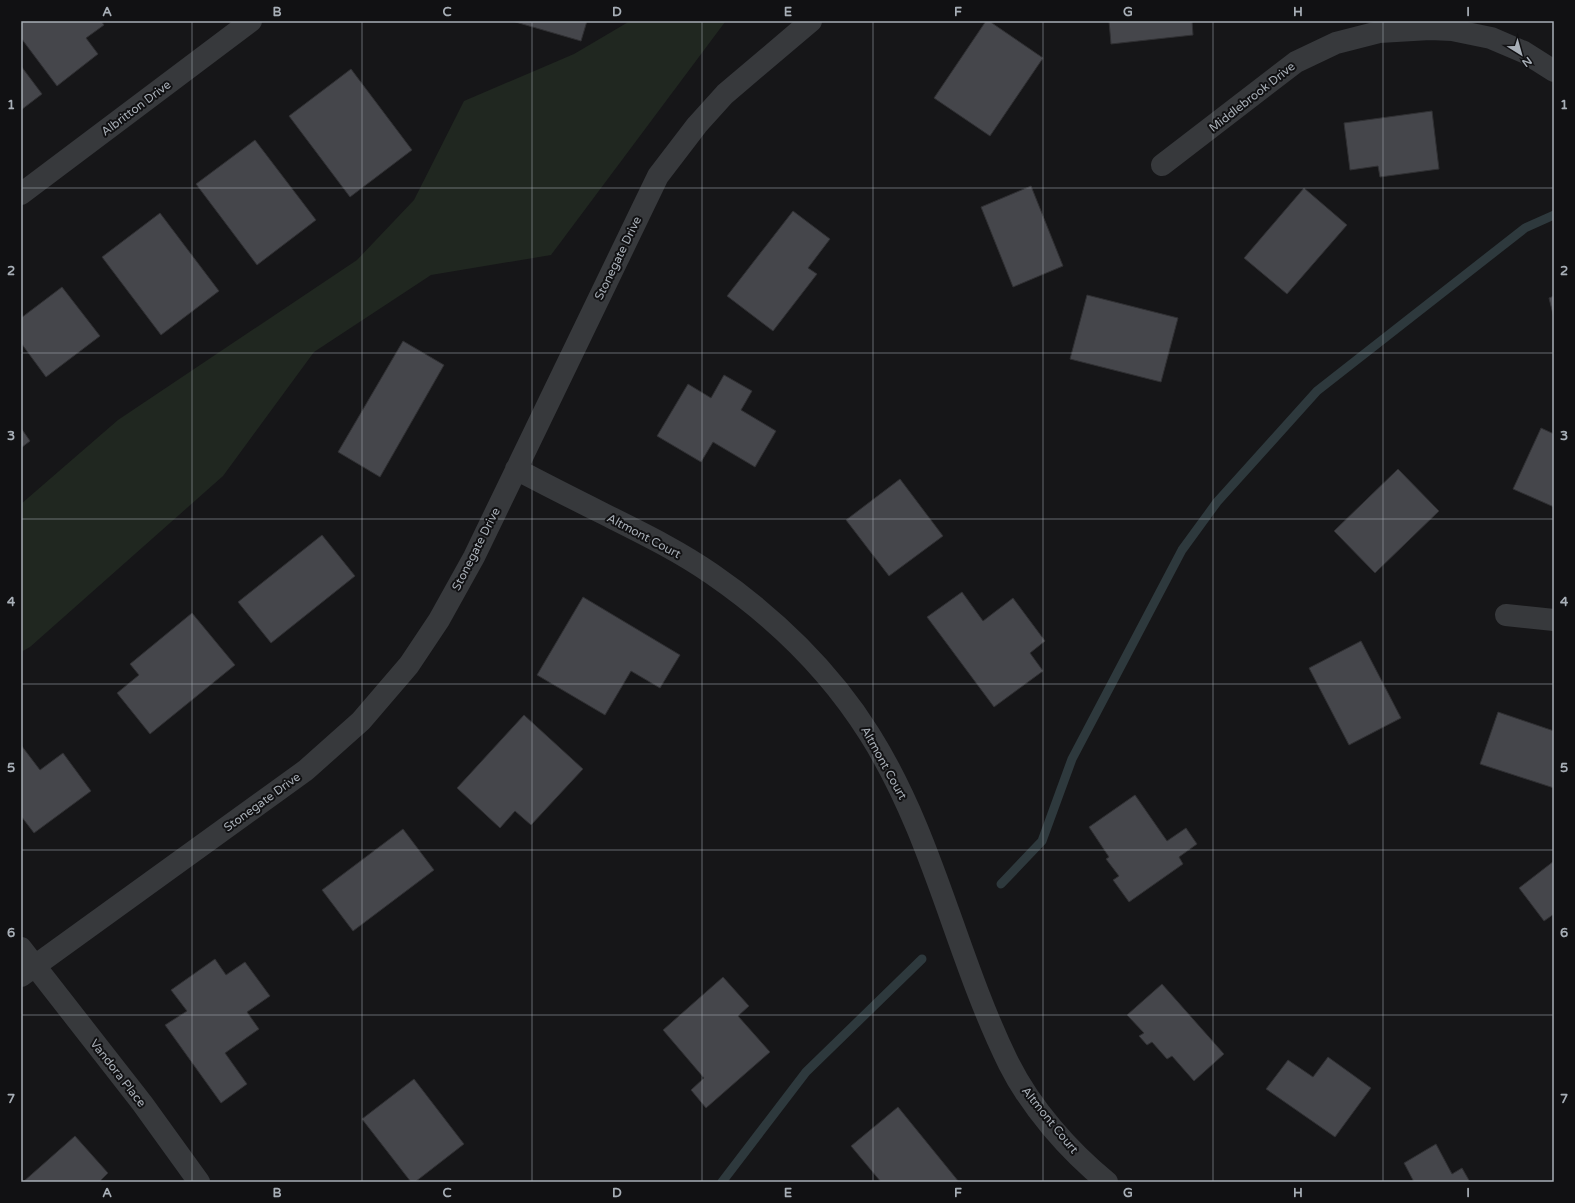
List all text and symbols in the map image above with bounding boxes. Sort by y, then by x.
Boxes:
text: A [102,4,112,20]
text: B [272,4,282,20]
text: C [442,4,452,20]
text: D [612,4,622,20]
text: E [784,4,792,20]
text: F [954,4,962,20]
text: G [1123,4,1133,20]
text: H [1293,4,1303,20]
text: I [1466,4,1470,20]
north arrow [1501,34,1541,74]
text: N [1519,54,1534,69]
street label: Middlebrook Drive [1206,59,1298,135]
street label: Albritton Drive [98,77,174,139]
text: 1 [7,97,15,113]
text: 1 [1560,97,1568,113]
street label: Stonegate Drive [592,214,644,302]
text: 2 [7,263,15,279]
text: 2 [1560,263,1568,279]
text: 3 [7,428,15,444]
text: 3 [1560,428,1568,444]
street label: Stonegate Drive [449,505,503,593]
street label: Altmont Court [605,511,684,562]
text: 4 [7,594,16,610]
text: 4 [1560,594,1569,610]
street label: Altmont Court [858,724,910,802]
text: 5 [7,760,15,776]
text: 5 [1560,760,1568,776]
street label: Stonegate Drive [221,769,303,834]
text: 6 [7,925,15,941]
text: 6 [1560,925,1568,941]
street label: Vandora Place [87,1036,149,1110]
street label: Altmont Court [1019,1084,1081,1156]
text: 7 [7,1091,15,1107]
text: 7 [1560,1091,1568,1107]
text: A [102,1185,112,1201]
text: B [272,1185,282,1201]
text: C [442,1185,452,1201]
text: D [612,1185,622,1201]
text: E [784,1185,792,1201]
text: F [954,1185,962,1201]
text: G [1123,1185,1133,1201]
text: H [1293,1185,1303,1201]
text: I [1466,1185,1470,1201]

